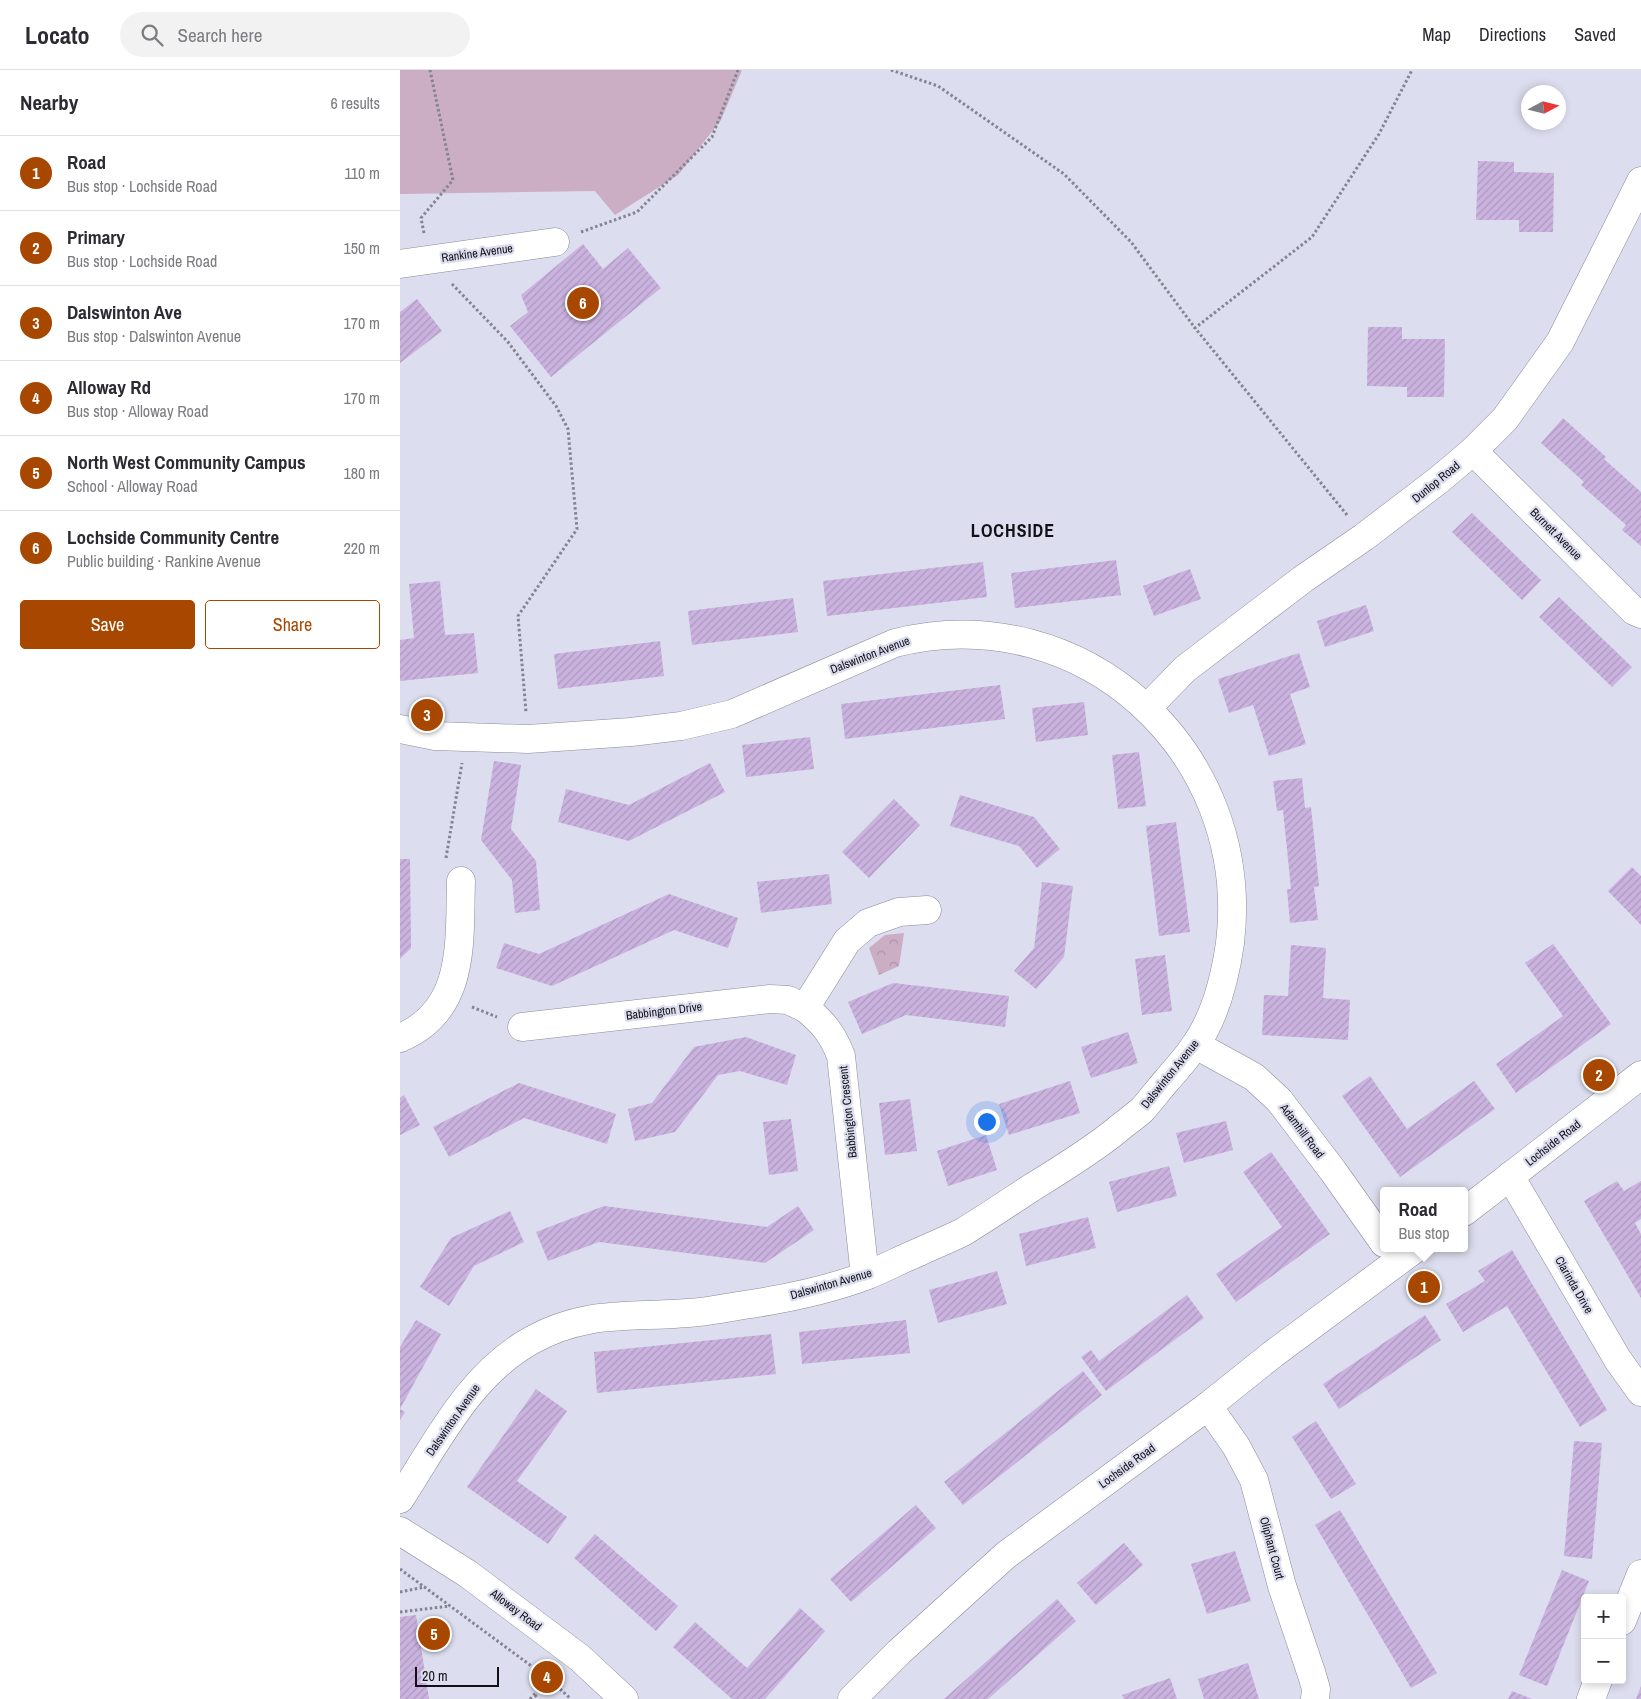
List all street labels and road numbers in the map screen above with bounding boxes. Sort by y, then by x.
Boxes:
street label: Rankine Avenue [440,240,514,266]
street label: Dunlop Road [1409,458,1463,506]
street label: Burnett Avenue [1527,505,1585,563]
street label: Dalswinton Avenue [828,632,912,678]
street label: Babbington Drive [625,998,703,1024]
street label: Dalswinton Avenue [1137,1036,1203,1112]
street label: Babbington Crescent [835,1065,861,1159]
street label: Adamhill Road [1276,1100,1328,1162]
street label: Lochside Road [1522,1116,1584,1170]
street label: Clarinda Drive [1551,1254,1597,1316]
street label: Dalswinton Avenue [788,1265,874,1303]
street label: Dalswinton Avenue [422,1381,484,1459]
street label: Lochside Road [1096,1440,1158,1492]
street label: Oliphant Court [1256,1515,1288,1581]
street label: Alloway Road [486,1585,545,1634]

